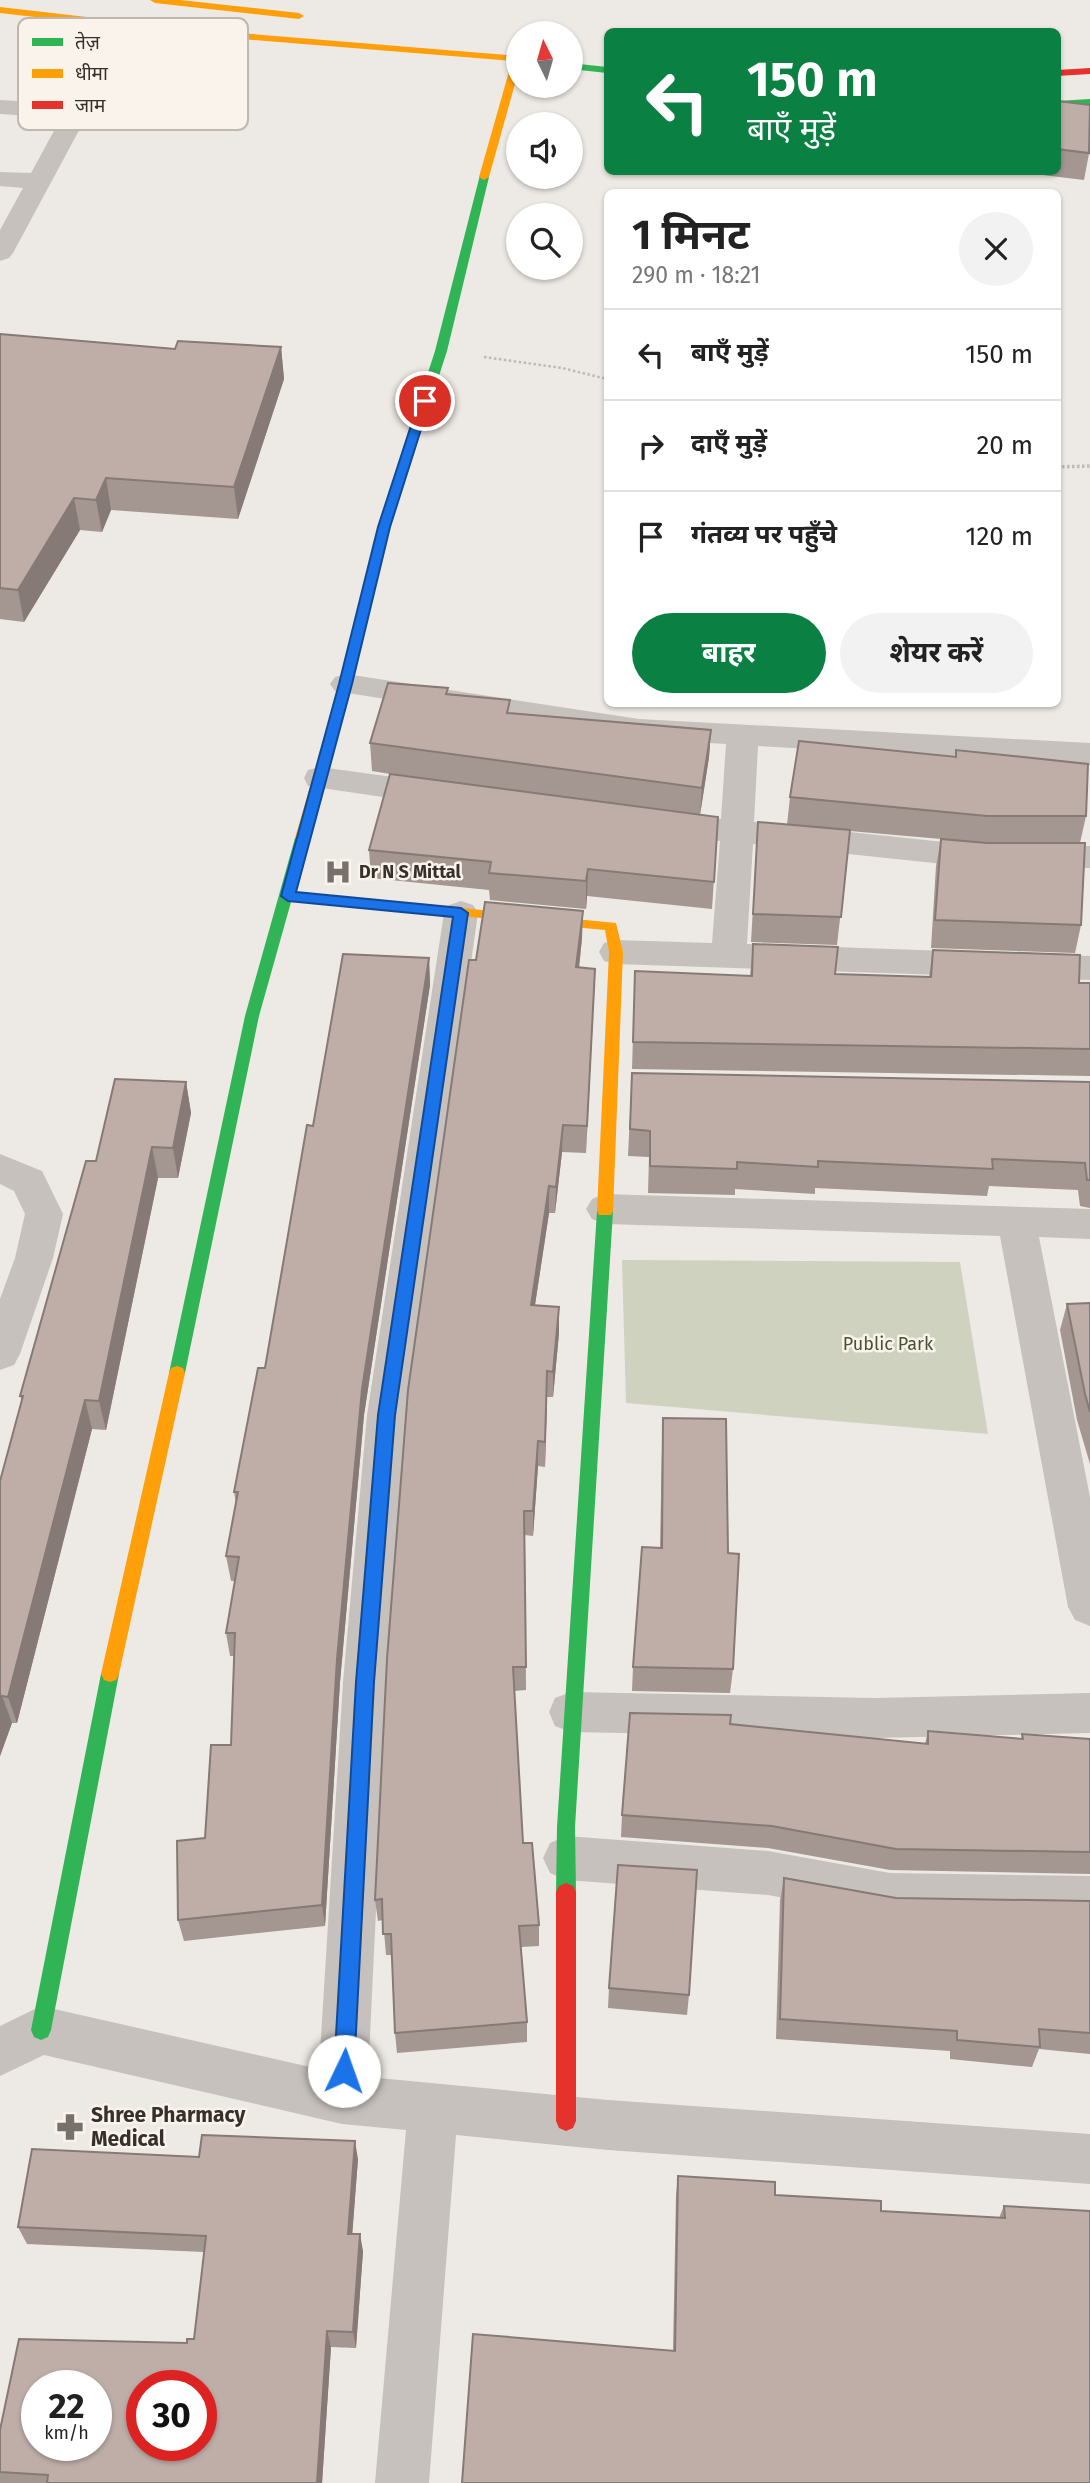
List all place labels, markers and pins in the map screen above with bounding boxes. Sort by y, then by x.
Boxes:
pin [395,371,455,431]
hospital icon: Dr N S Mittal [323,857,353,887]
place label: Dr N S Mittal [359,861,462,883]
place label: Shree Pharmacy Medical [91,2102,246,2152]
pharmacy icon: Shree Pharmacy Medical [55,2112,85,2142]

